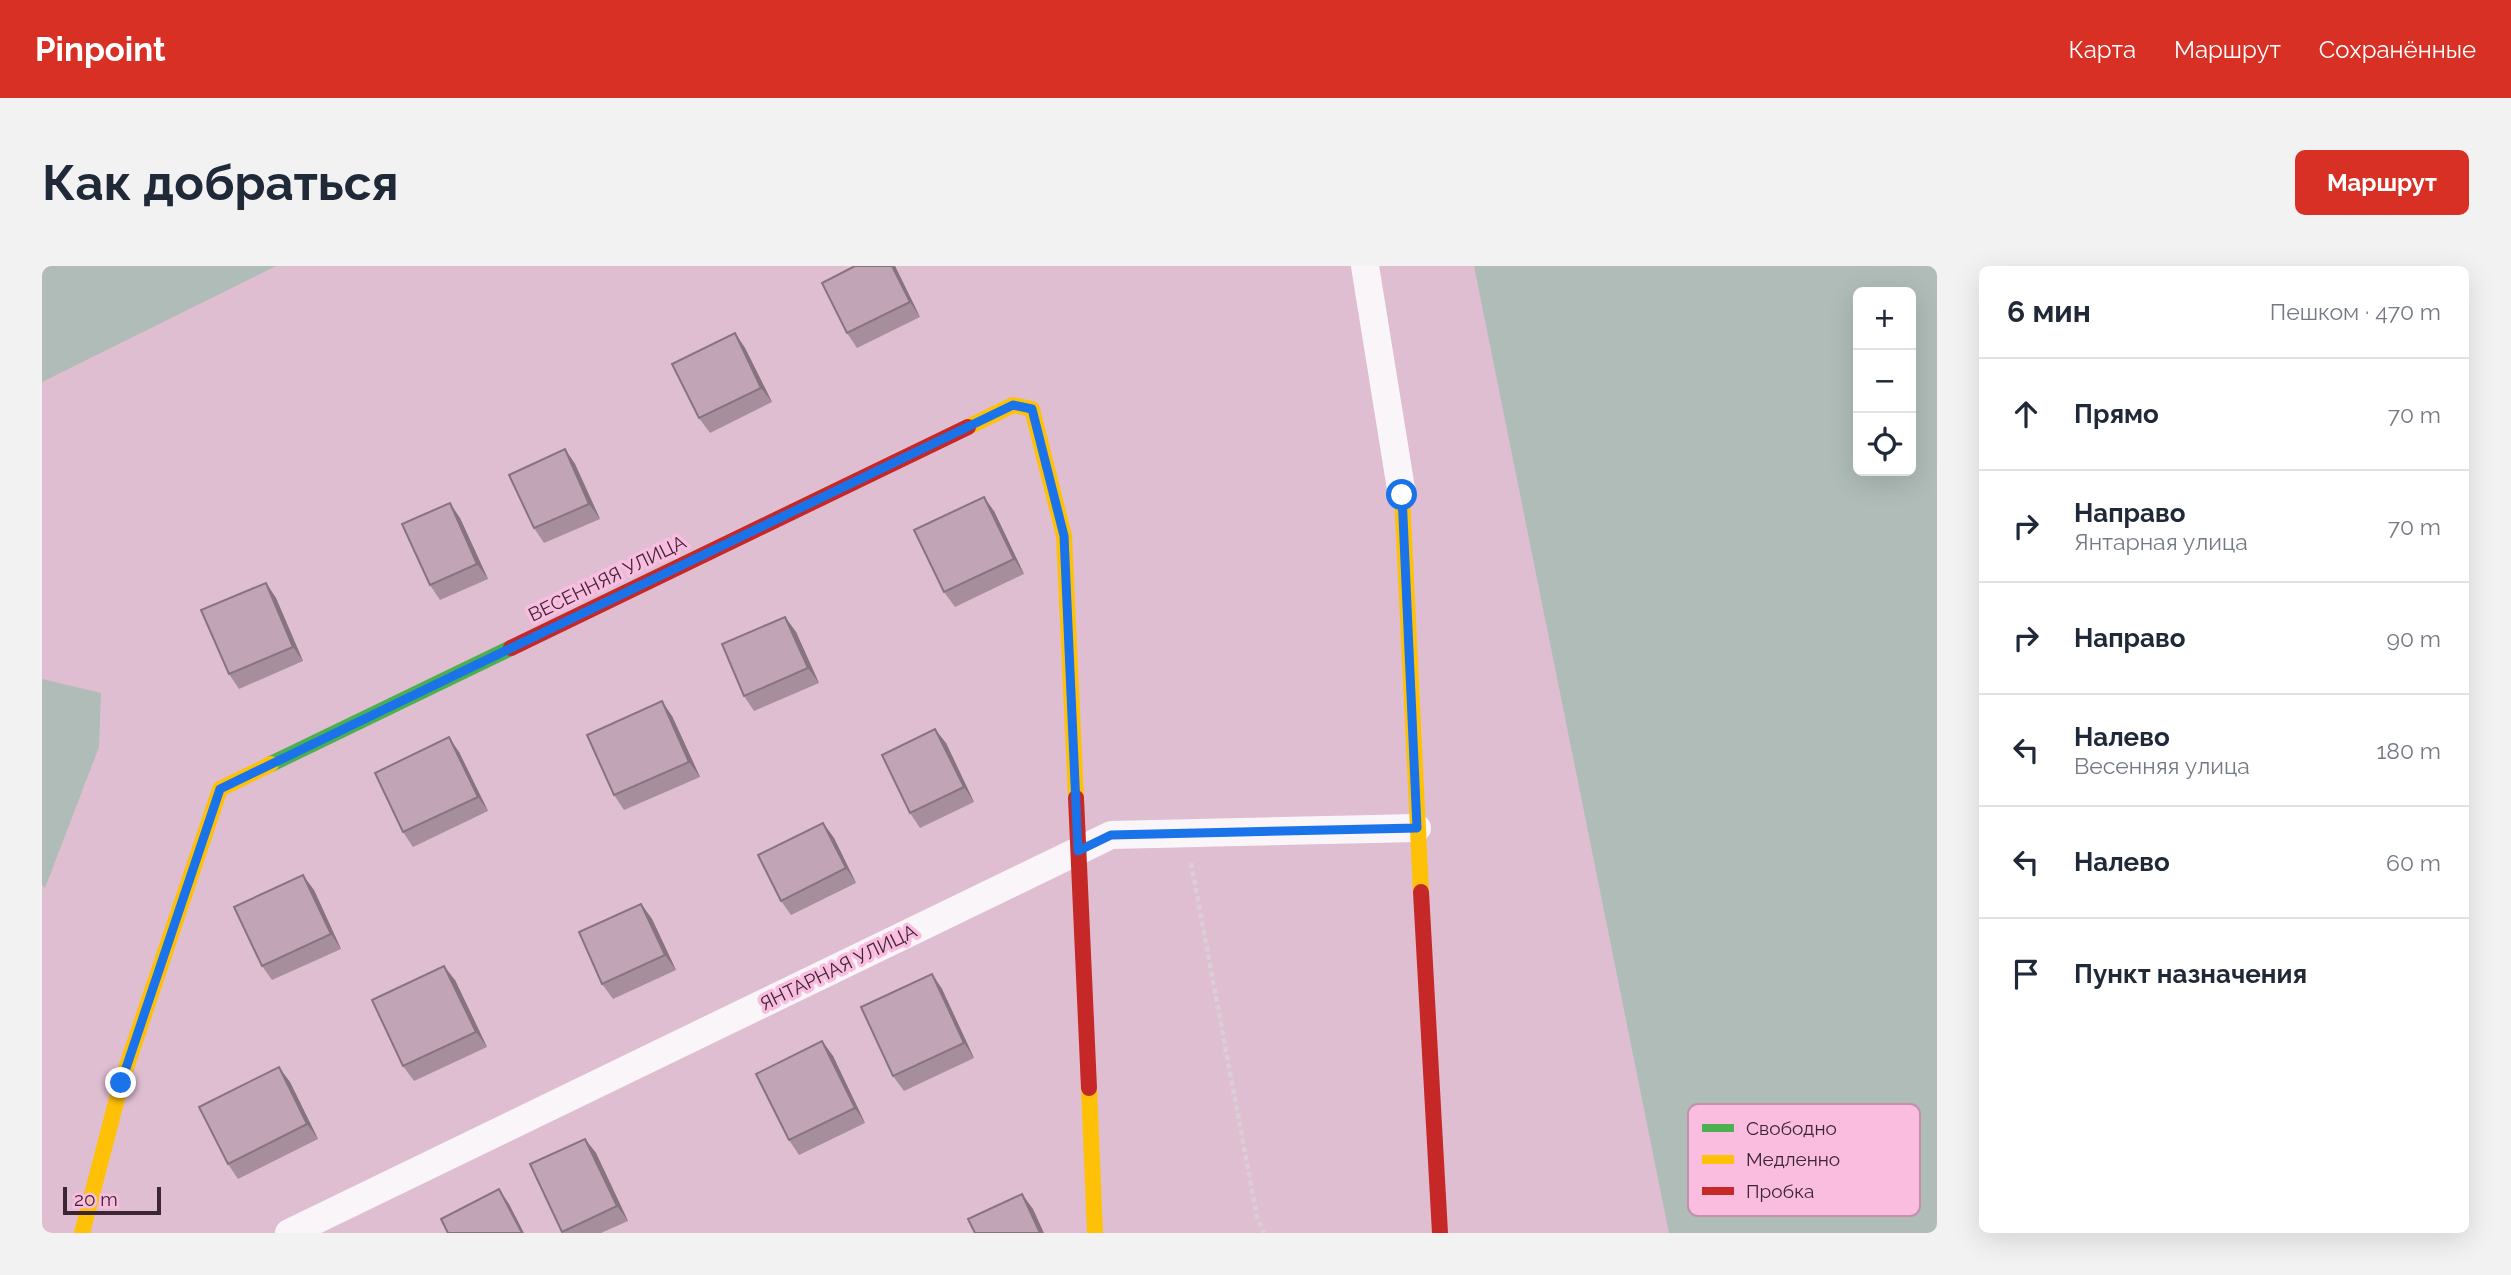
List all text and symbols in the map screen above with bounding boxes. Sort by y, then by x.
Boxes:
text: Pinpoint [35,30,166,69]
text: Карта [2068,35,2136,64]
text: Маршрут [2174,35,2281,64]
text: Сохранённые [2319,35,2476,64]
button: Маршрут [2295,150,2469,215]
text: Как добраться [42,154,399,211]
map controls [1853,287,1916,476]
button: + [1853,287,1916,350]
text: 6 мин [2007,294,2091,329]
text: Пешком · 470 m [2270,298,2441,325]
button: − [1853,350,1916,413]
icon: ahead [2007,395,2045,433]
text: Прямо [2074,399,2159,429]
text: 70 m [2388,401,2441,428]
button: locate [1853,413,1916,476]
route start [1386,479,1417,510]
text: Направо [2074,498,2185,528]
icon: right [2007,507,2045,545]
text: 70 m [2388,513,2441,540]
text: Янтарная улица [2074,528,2248,555]
street label: ВЕСЕННЯЯ УЛИЦА [525,530,689,626]
icon: right [2007,619,2045,657]
text: Направо [2074,623,2185,653]
text: 90 m [2386,625,2441,652]
text: Налево [2074,722,2170,752]
icon: left [2007,731,2045,769]
text: 180 m [2376,737,2441,764]
text: Весенняя улица [2074,752,2250,779]
icon: left [2007,843,2045,881]
text: Налево [2074,847,2170,877]
text: 60 m [2386,849,2441,876]
street label: ЯНТАРНАЯ УЛИЦА [756,919,920,1015]
icon: arrive [2007,955,2045,993]
text: Пункт назначения [2074,959,2307,989]
route end [105,1067,136,1098]
legend [1688,1104,1920,1216]
text: Свободно [1746,1117,1837,1139]
text: Медленно [1746,1148,1840,1170]
text: Пробка [1746,1180,1814,1202]
scale bar [63,1184,161,1216]
text: 20 m [74,1188,118,1210]

